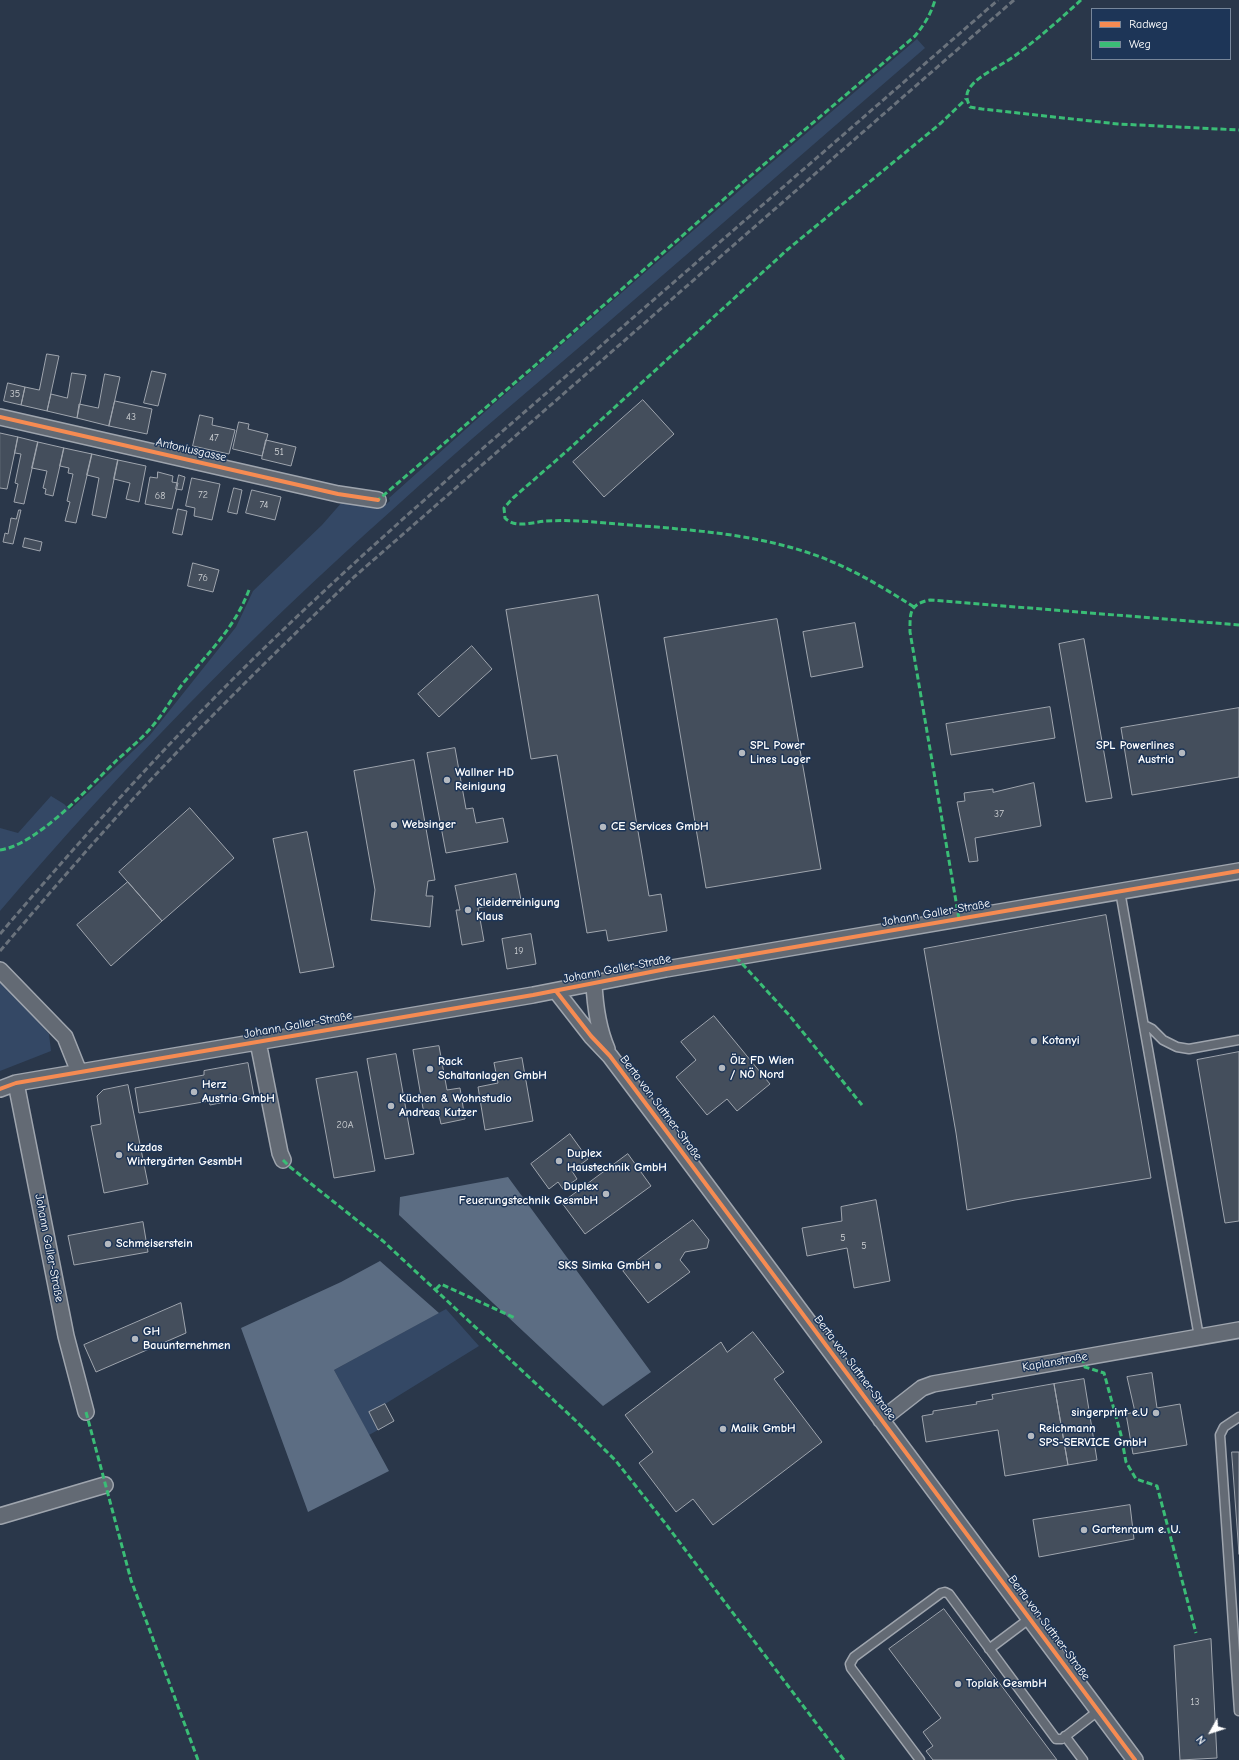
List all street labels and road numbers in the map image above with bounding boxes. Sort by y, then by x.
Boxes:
street label: Antoniusgasse [154,435,228,465]
street label: Johann Galler-Straße [881,896,991,930]
street label: Johann Galler-Straße [562,951,672,987]
street label: Johann Galler-Straße [243,1008,353,1042]
street label: Berta von Suttner-Straße [617,1053,705,1163]
street label: Johann Galler-Straße [31,1193,67,1303]
street label: Berta von Suttner-Straße [811,1313,899,1423]
street label: Kaplanstraße [1021,1349,1089,1375]
street label: Berta von Suttner-Straße [1005,1573,1093,1683]

